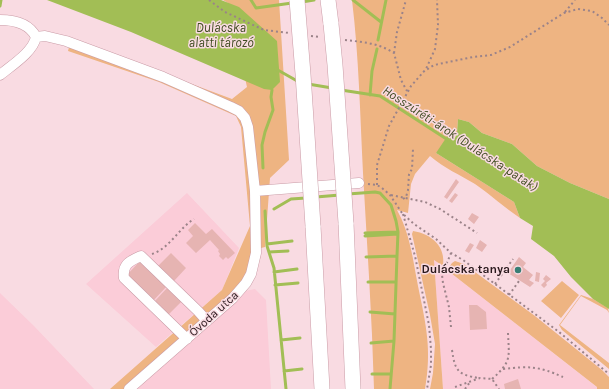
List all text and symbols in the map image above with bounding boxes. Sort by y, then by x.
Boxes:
water label: Dulácska alatti tározó [188,20,254,51]
water label: Hosszúréti-árok (Dulácska-patak) [380,83,540,195]
place label: Dulácska tanya [421,263,510,277]
marker: Dulácska tanya [513,265,523,275]
street label: Óvoda utca [186,288,242,340]

